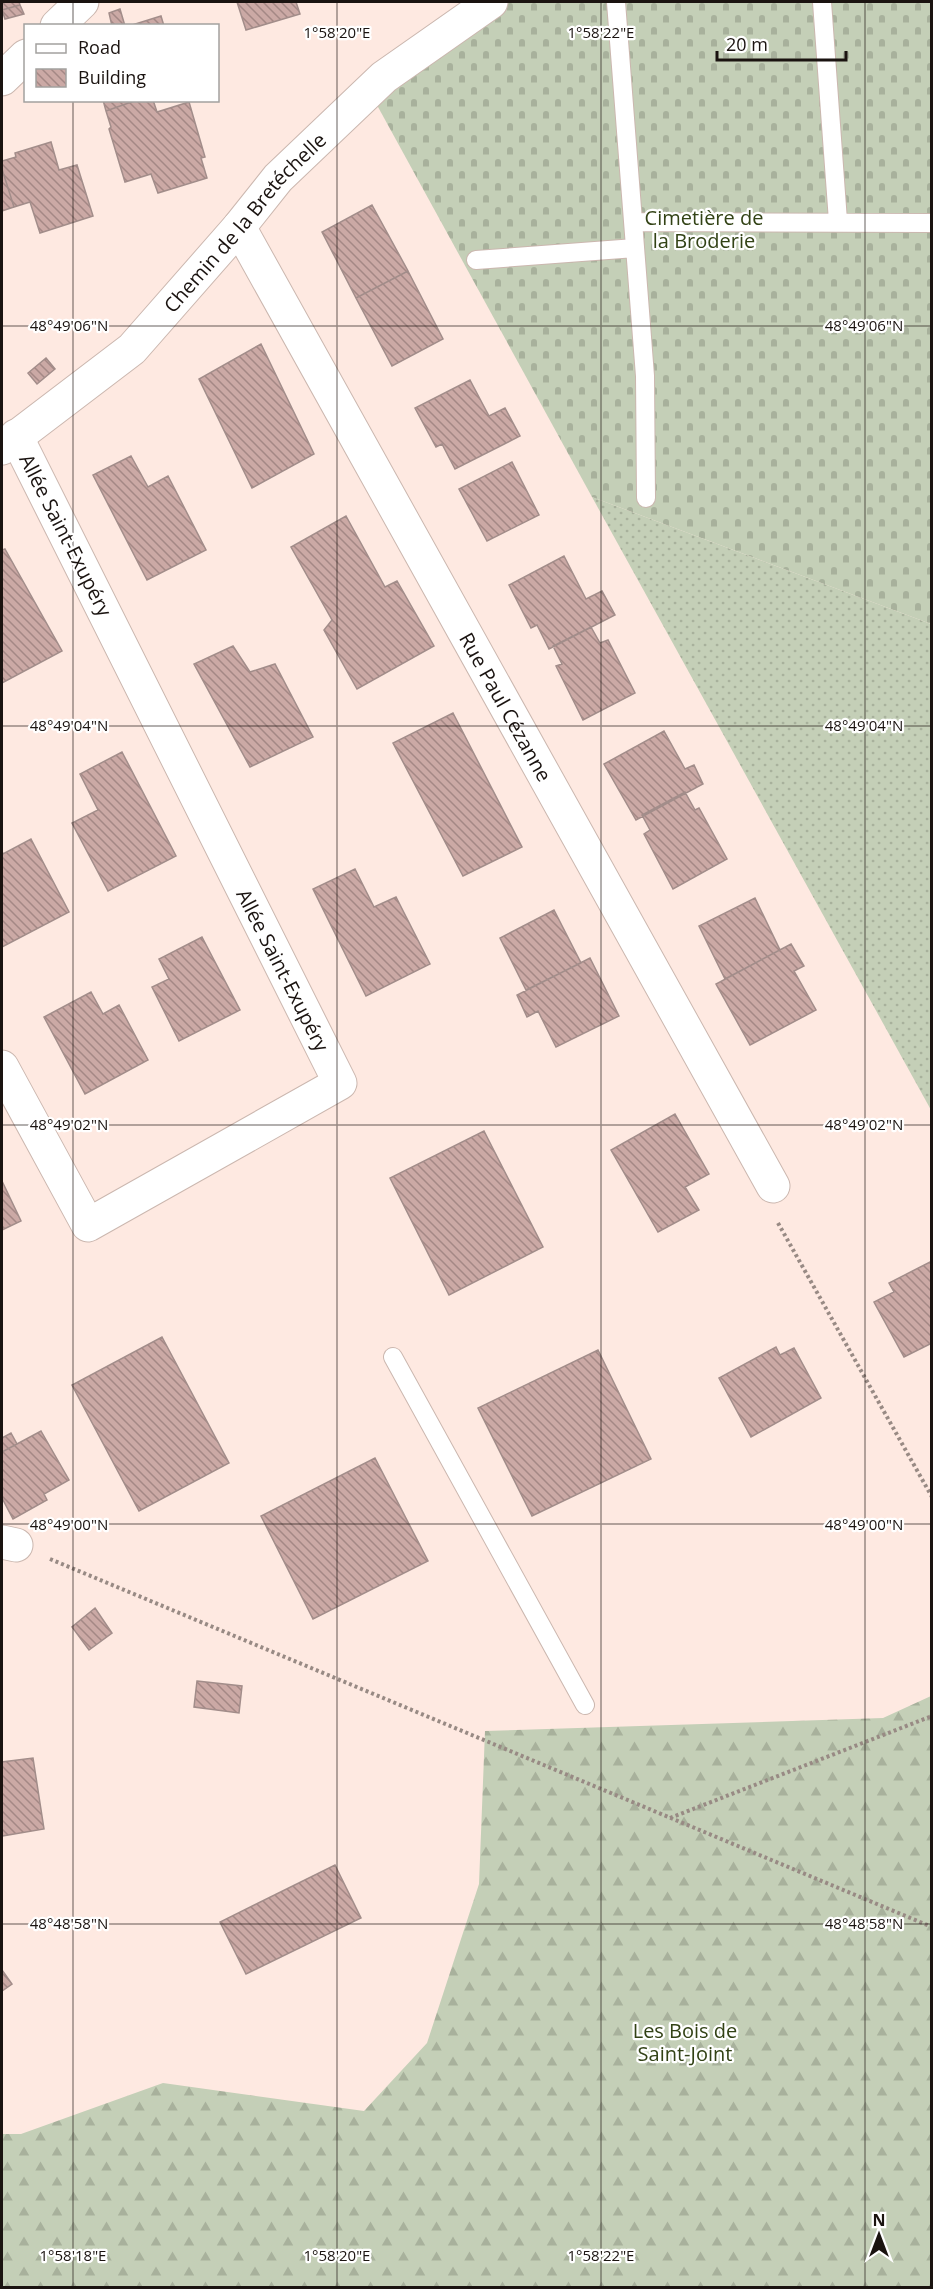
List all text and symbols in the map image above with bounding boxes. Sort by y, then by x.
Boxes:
text: 1°58'20"E [304,22,370,42]
text: 1°58'22"E [568,22,634,42]
legend [24,24,219,102]
scale bar [717,24,846,62]
text: 20 m [726,32,768,56]
text: Road [78,35,121,59]
text: Building [78,65,146,89]
street label: Chemin de la Bretéchelle [157,126,331,318]
park label: Cimetière de la Broderie [645,204,763,254]
text: 48°49'06"N [30,315,108,335]
text: 48°49'06"N [825,315,903,335]
street label: Allée Saint-Exupéry [13,449,119,622]
street label: Rue Paul Cézanne [454,627,558,786]
text: 48°49'04"N [30,715,108,735]
text: 48°49'04"N [825,715,903,735]
street label: Allée Saint-Exupéry [230,884,336,1057]
text: 48°49'02"N [30,1114,108,1134]
text: 48°49'02"N [825,1114,903,1134]
text: 48°49'00"N [30,1514,108,1534]
text: 48°49'00"N [825,1514,903,1534]
text: 48°48'58"N [30,1913,108,1933]
text: 48°48'58"N [825,1913,903,1933]
park label: Les Bois de Saint-Joint [633,2017,737,2067]
north arrow [849,2205,909,2265]
text: N [872,2209,886,2231]
text: 1°58'18"E [40,2245,106,2265]
text: 1°58'20"E [304,2245,370,2265]
text: 1°58'22"E [568,2245,634,2265]

